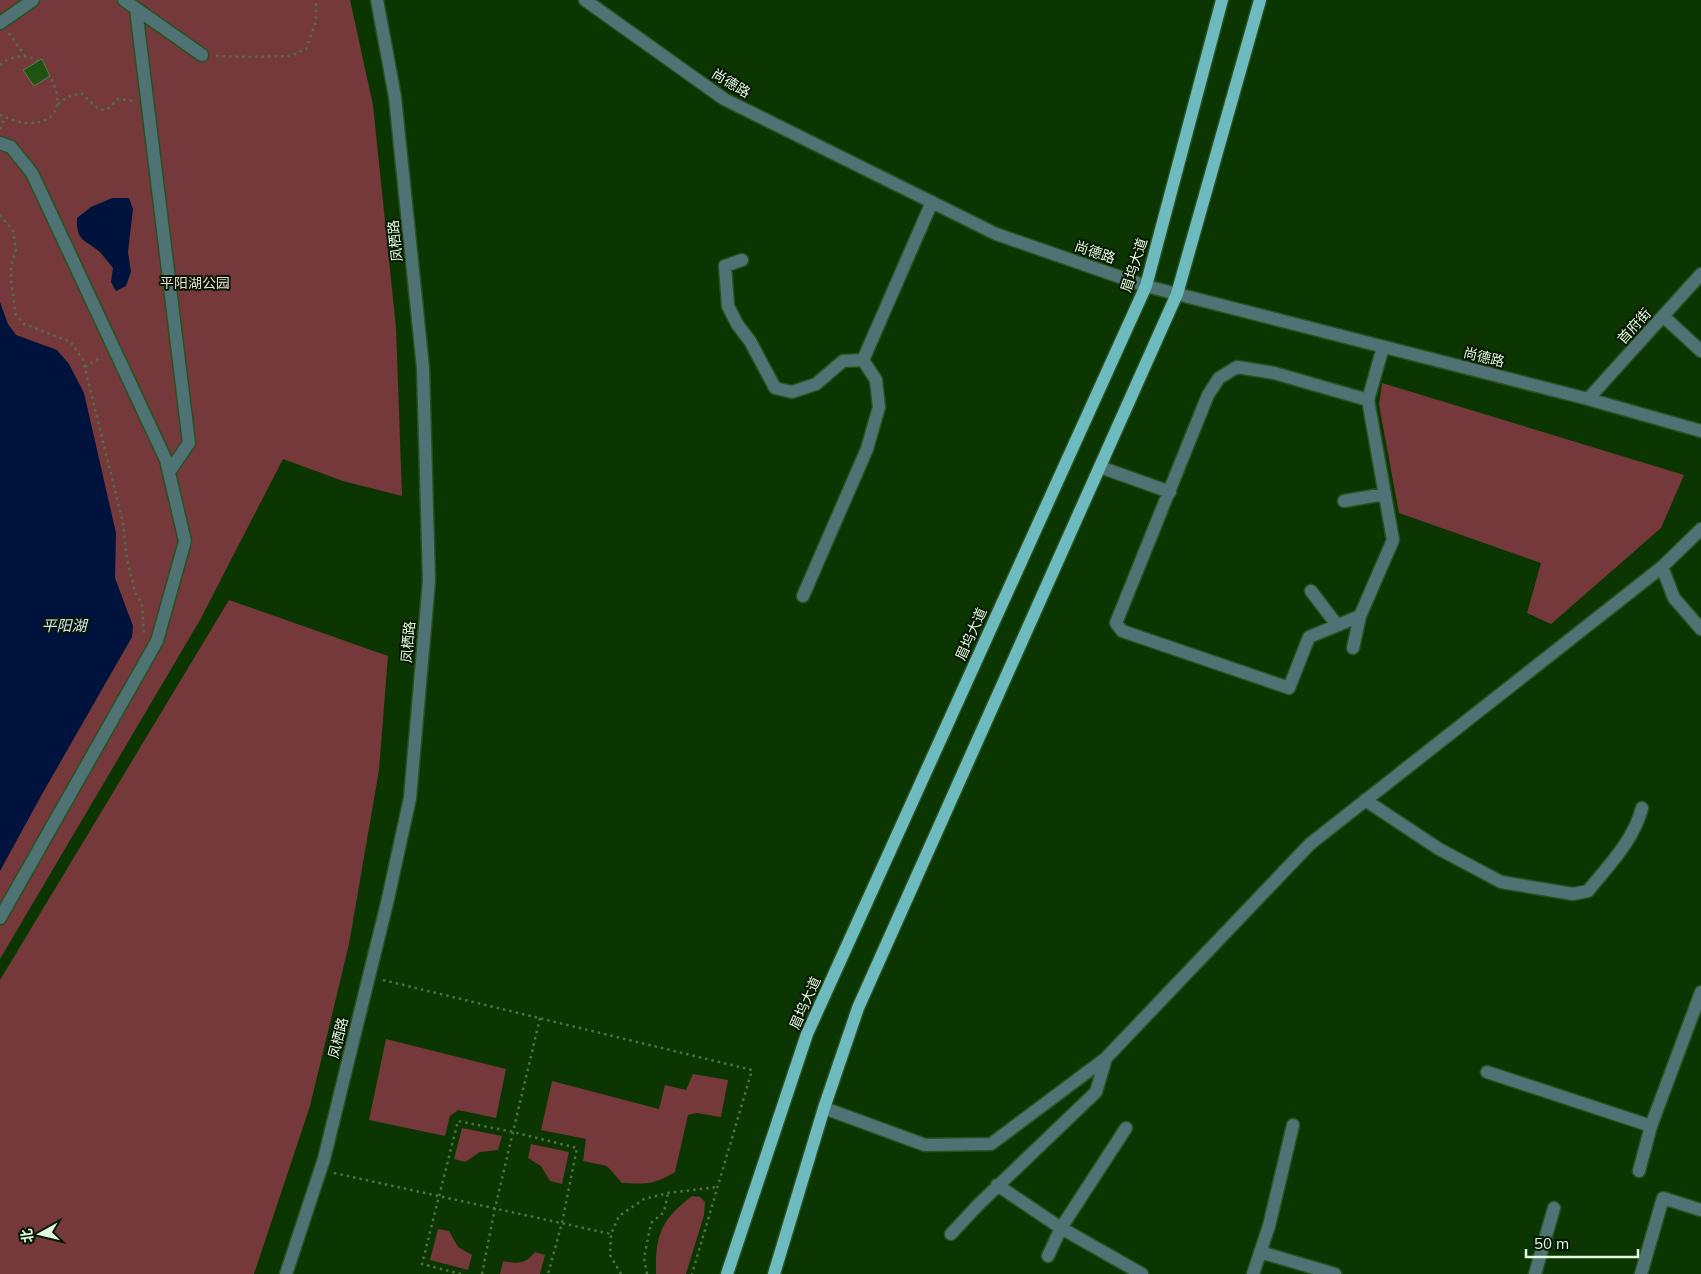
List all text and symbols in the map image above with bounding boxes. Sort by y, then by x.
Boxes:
street label: 尚德路 [708,64,754,102]
street label: 凤栖路 [384,219,406,263]
street label: 眉坞大道 [1117,236,1151,294]
street label: 尚德路 [1072,237,1118,267]
park label: 平阳湖公园 [160,274,230,292]
street label: 首府街 [1613,304,1655,348]
street label: 尚德路 [1461,343,1507,371]
street label: 眉坞大道 [951,605,991,663]
water label: 平阳湖 [41,616,88,635]
street label: 凤栖路 [397,620,419,664]
street label: 眉坞大道 [785,974,825,1032]
street label: 凤栖路 [324,1015,352,1061]
north arrow [15,1209,65,1259]
scale bar [1526,1226,1638,1258]
text: 北 [17,1228,37,1244]
text: 50 m [1534,1234,1569,1253]

